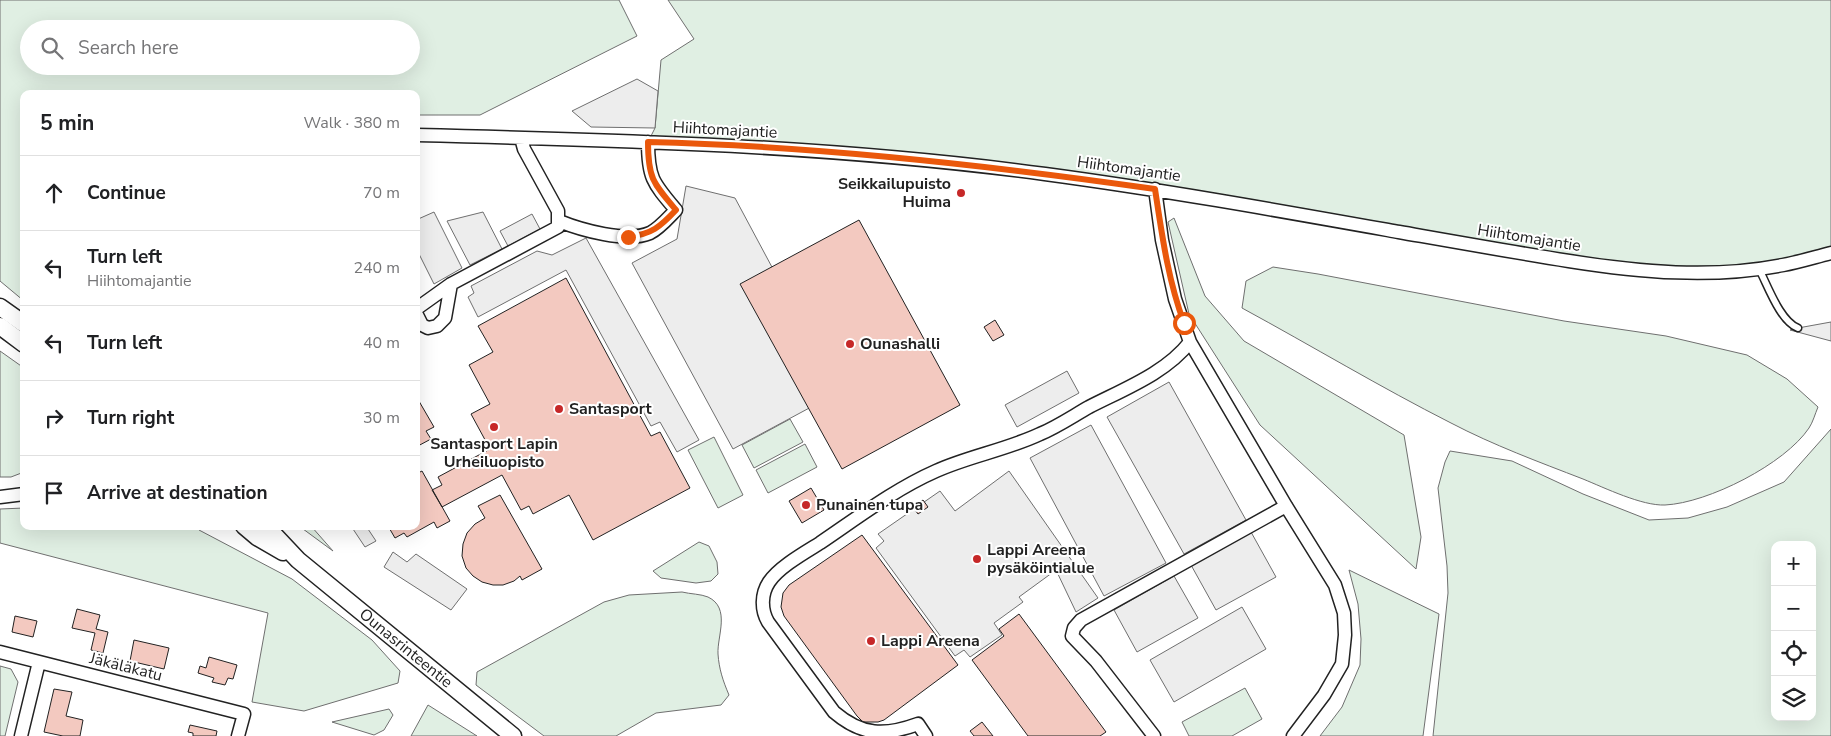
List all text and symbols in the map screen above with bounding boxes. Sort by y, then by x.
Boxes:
search box [20,20,420,75]
icon: search [38,34,66,62]
text: Search here [78,35,179,61]
text: 5 min [40,109,94,137]
text: Walk · 380 m [304,112,400,134]
street label: Hiihtomajantie [672,116,778,144]
street label: Hiihtomajantie [1076,151,1182,187]
place label: Seikkailupuisto Huima [838,173,951,213]
icon: ahead [40,179,68,207]
text: Continue [87,180,166,206]
text: 70 m [363,182,400,204]
marker: Seikkailupuisto Huima [955,187,967,199]
street label: Hiihtomajantie [1476,219,1582,257]
route end [617,226,640,249]
text: Turn left [87,244,162,270]
icon: left [40,254,68,282]
text: 240 m [353,257,400,279]
text: Hiihtomajantie [87,270,191,292]
route start [1173,312,1196,335]
icon: left [40,329,68,357]
text: Turn left [87,330,162,356]
text: 40 m [363,332,400,354]
place label: Ounashalli [860,333,940,355]
marker: Ounashalli [844,338,856,350]
place label: Santasport [569,398,652,420]
marker: Santasport [553,403,565,415]
icon: right [40,404,68,432]
text: Turn right [87,405,174,431]
text: 30 m [363,407,400,429]
marker: Santasport Lapin Urheiluopisto [488,421,500,433]
place label: Santasport Lapin Urheiluopisto [430,433,558,473]
icon: arrive [40,479,68,507]
text: Arrive at destination [87,480,268,506]
place label: Punainen tupa [816,494,923,516]
marker: Punainen tupa [800,499,812,511]
place label: Lappi Areena pysäköintialue [987,539,1095,579]
map controls [1771,541,1816,721]
button: + [1771,541,1816,586]
marker: Lappi Areena pysäköintialue [971,553,983,565]
button: − [1771,586,1816,631]
street label: Ounasrinteentie [354,603,457,693]
place label: Lappi Areena [881,630,980,652]
button: locate [1771,631,1816,676]
marker: Lappi Areena [865,635,877,647]
street label: Jäkäläkatu [86,647,165,687]
button: layers [1771,676,1816,721]

